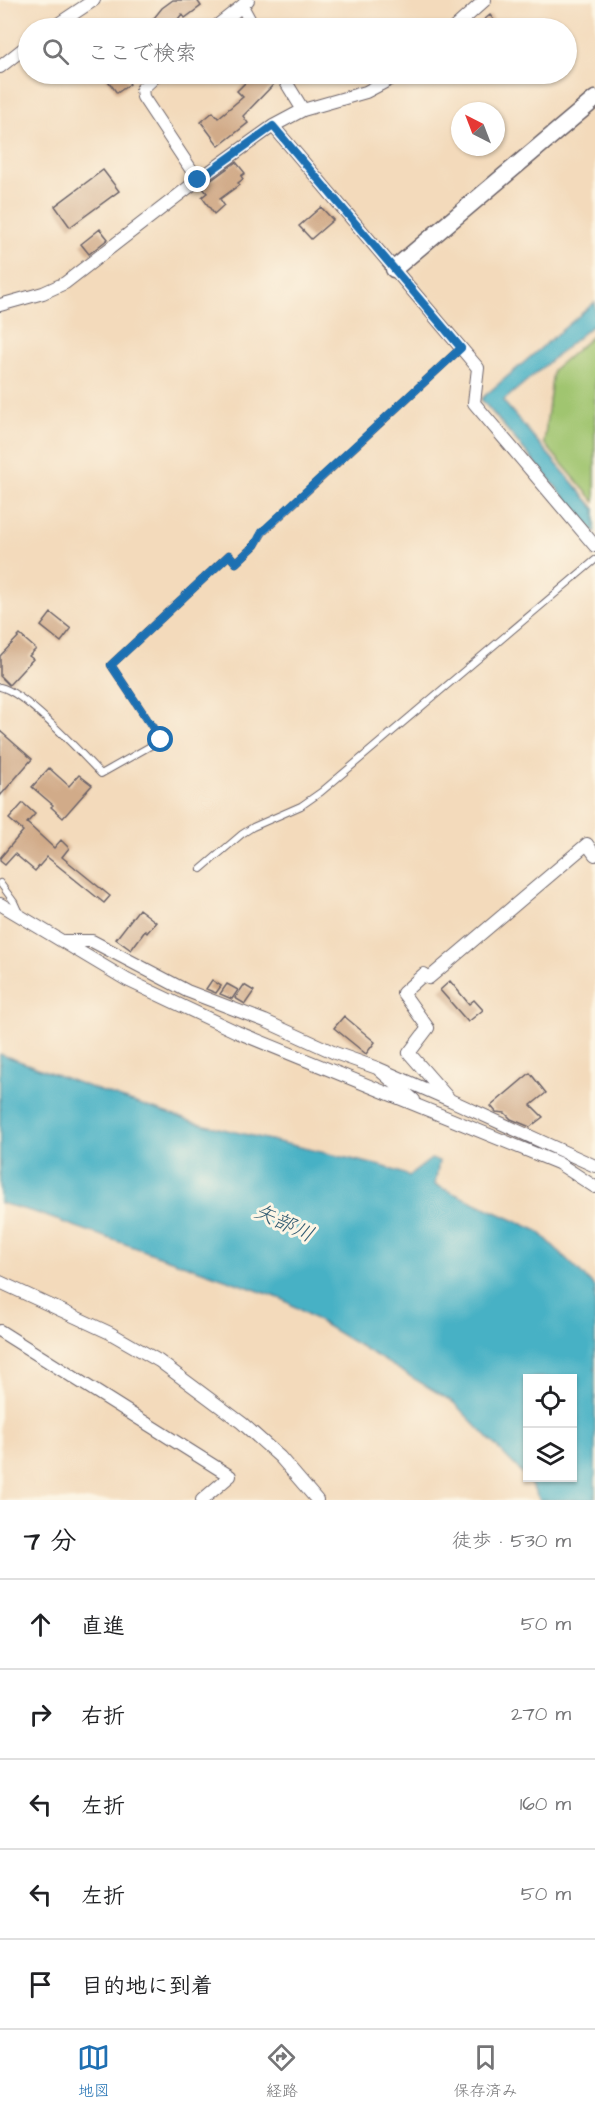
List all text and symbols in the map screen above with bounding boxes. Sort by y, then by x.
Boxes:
search box [18,18,577,84]
icon: search [39,35,72,68]
text: ここで検索 [87,38,197,69]
north arrow [451,102,505,156]
route end [184,166,210,192]
route start [147,726,173,752]
water label: 矢部川 [249,1197,319,1249]
map controls [523,1374,577,1482]
button: locate [523,1374,577,1428]
button: layers [523,1428,577,1482]
text: 7 分 [24,1523,76,1559]
text: 徒歩 · 530 m [452,1527,571,1555]
icon: ahead [24,1608,57,1641]
text: 50 m [521,1610,571,1638]
text: 直進 [81,1611,125,1642]
icon: right [24,1698,57,1731]
text: 270 m [511,1700,571,1728]
text: 右折 [81,1701,125,1732]
icon: left [24,1788,57,1821]
text: 160 m [520,1790,571,1818]
text: 左折 [81,1791,125,1822]
icon: left [24,1878,57,1911]
text: 50 m [521,1880,571,1908]
text: 左折 [81,1881,125,1912]
icon: arrive [24,1968,57,2001]
text: 目的地に到着 [81,1971,213,2002]
tab: 地図 [77,2041,110,2102]
tab: 経路 [265,2041,298,2102]
tab: 保存済み [453,2041,517,2102]

